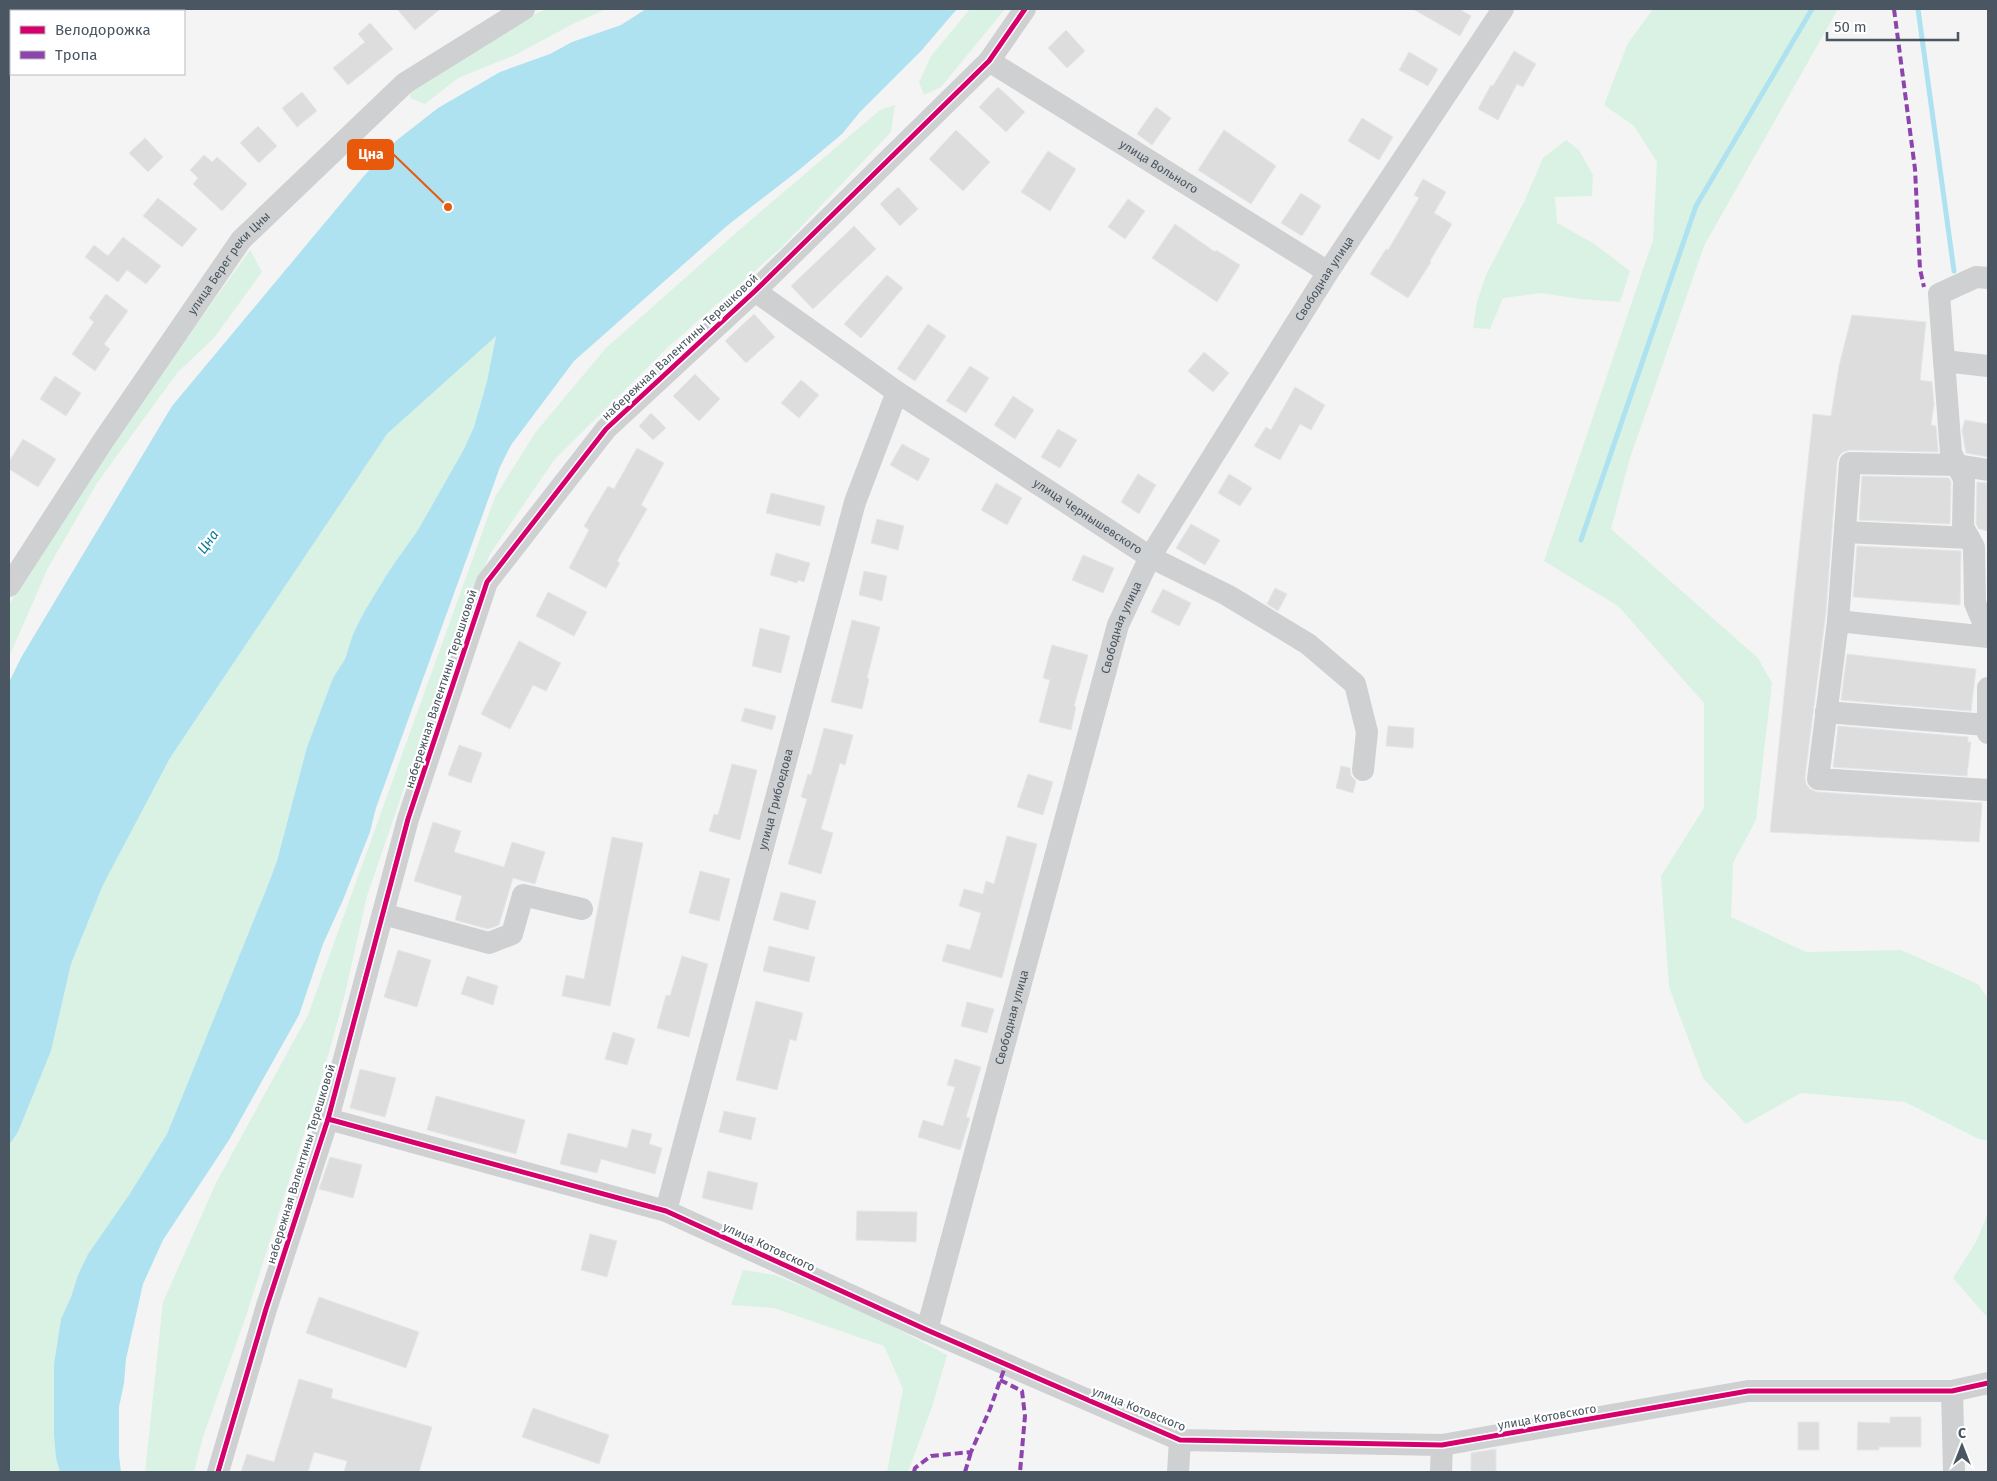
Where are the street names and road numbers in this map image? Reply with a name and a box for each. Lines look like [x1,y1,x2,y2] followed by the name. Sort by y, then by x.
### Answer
[1117,137,1201,196] street label: улица Вольного
[185,209,273,317] street label: улица Берег реки Цны
[1292,234,1357,324] street label: Свободная улица
[599,271,761,423] street label: набережная Валентины Терешковой
[1031,476,1145,557] street label: улица Чернышевского
[1098,579,1145,675] street label: Свободная улица
[402,588,480,790] street label: набережная Валентины Терешковой
[756,747,796,852] street label: улица Грибоедова
[992,968,1031,1066] street label: Свободная улица
[264,1062,338,1266] street label: набережная Валентины Терешковой
[721,1220,817,1274] street label: улица Котовского
[1090,1384,1188,1434] street label: улица Котовского
[1497,1401,1597,1433] street label: улица Котовского

